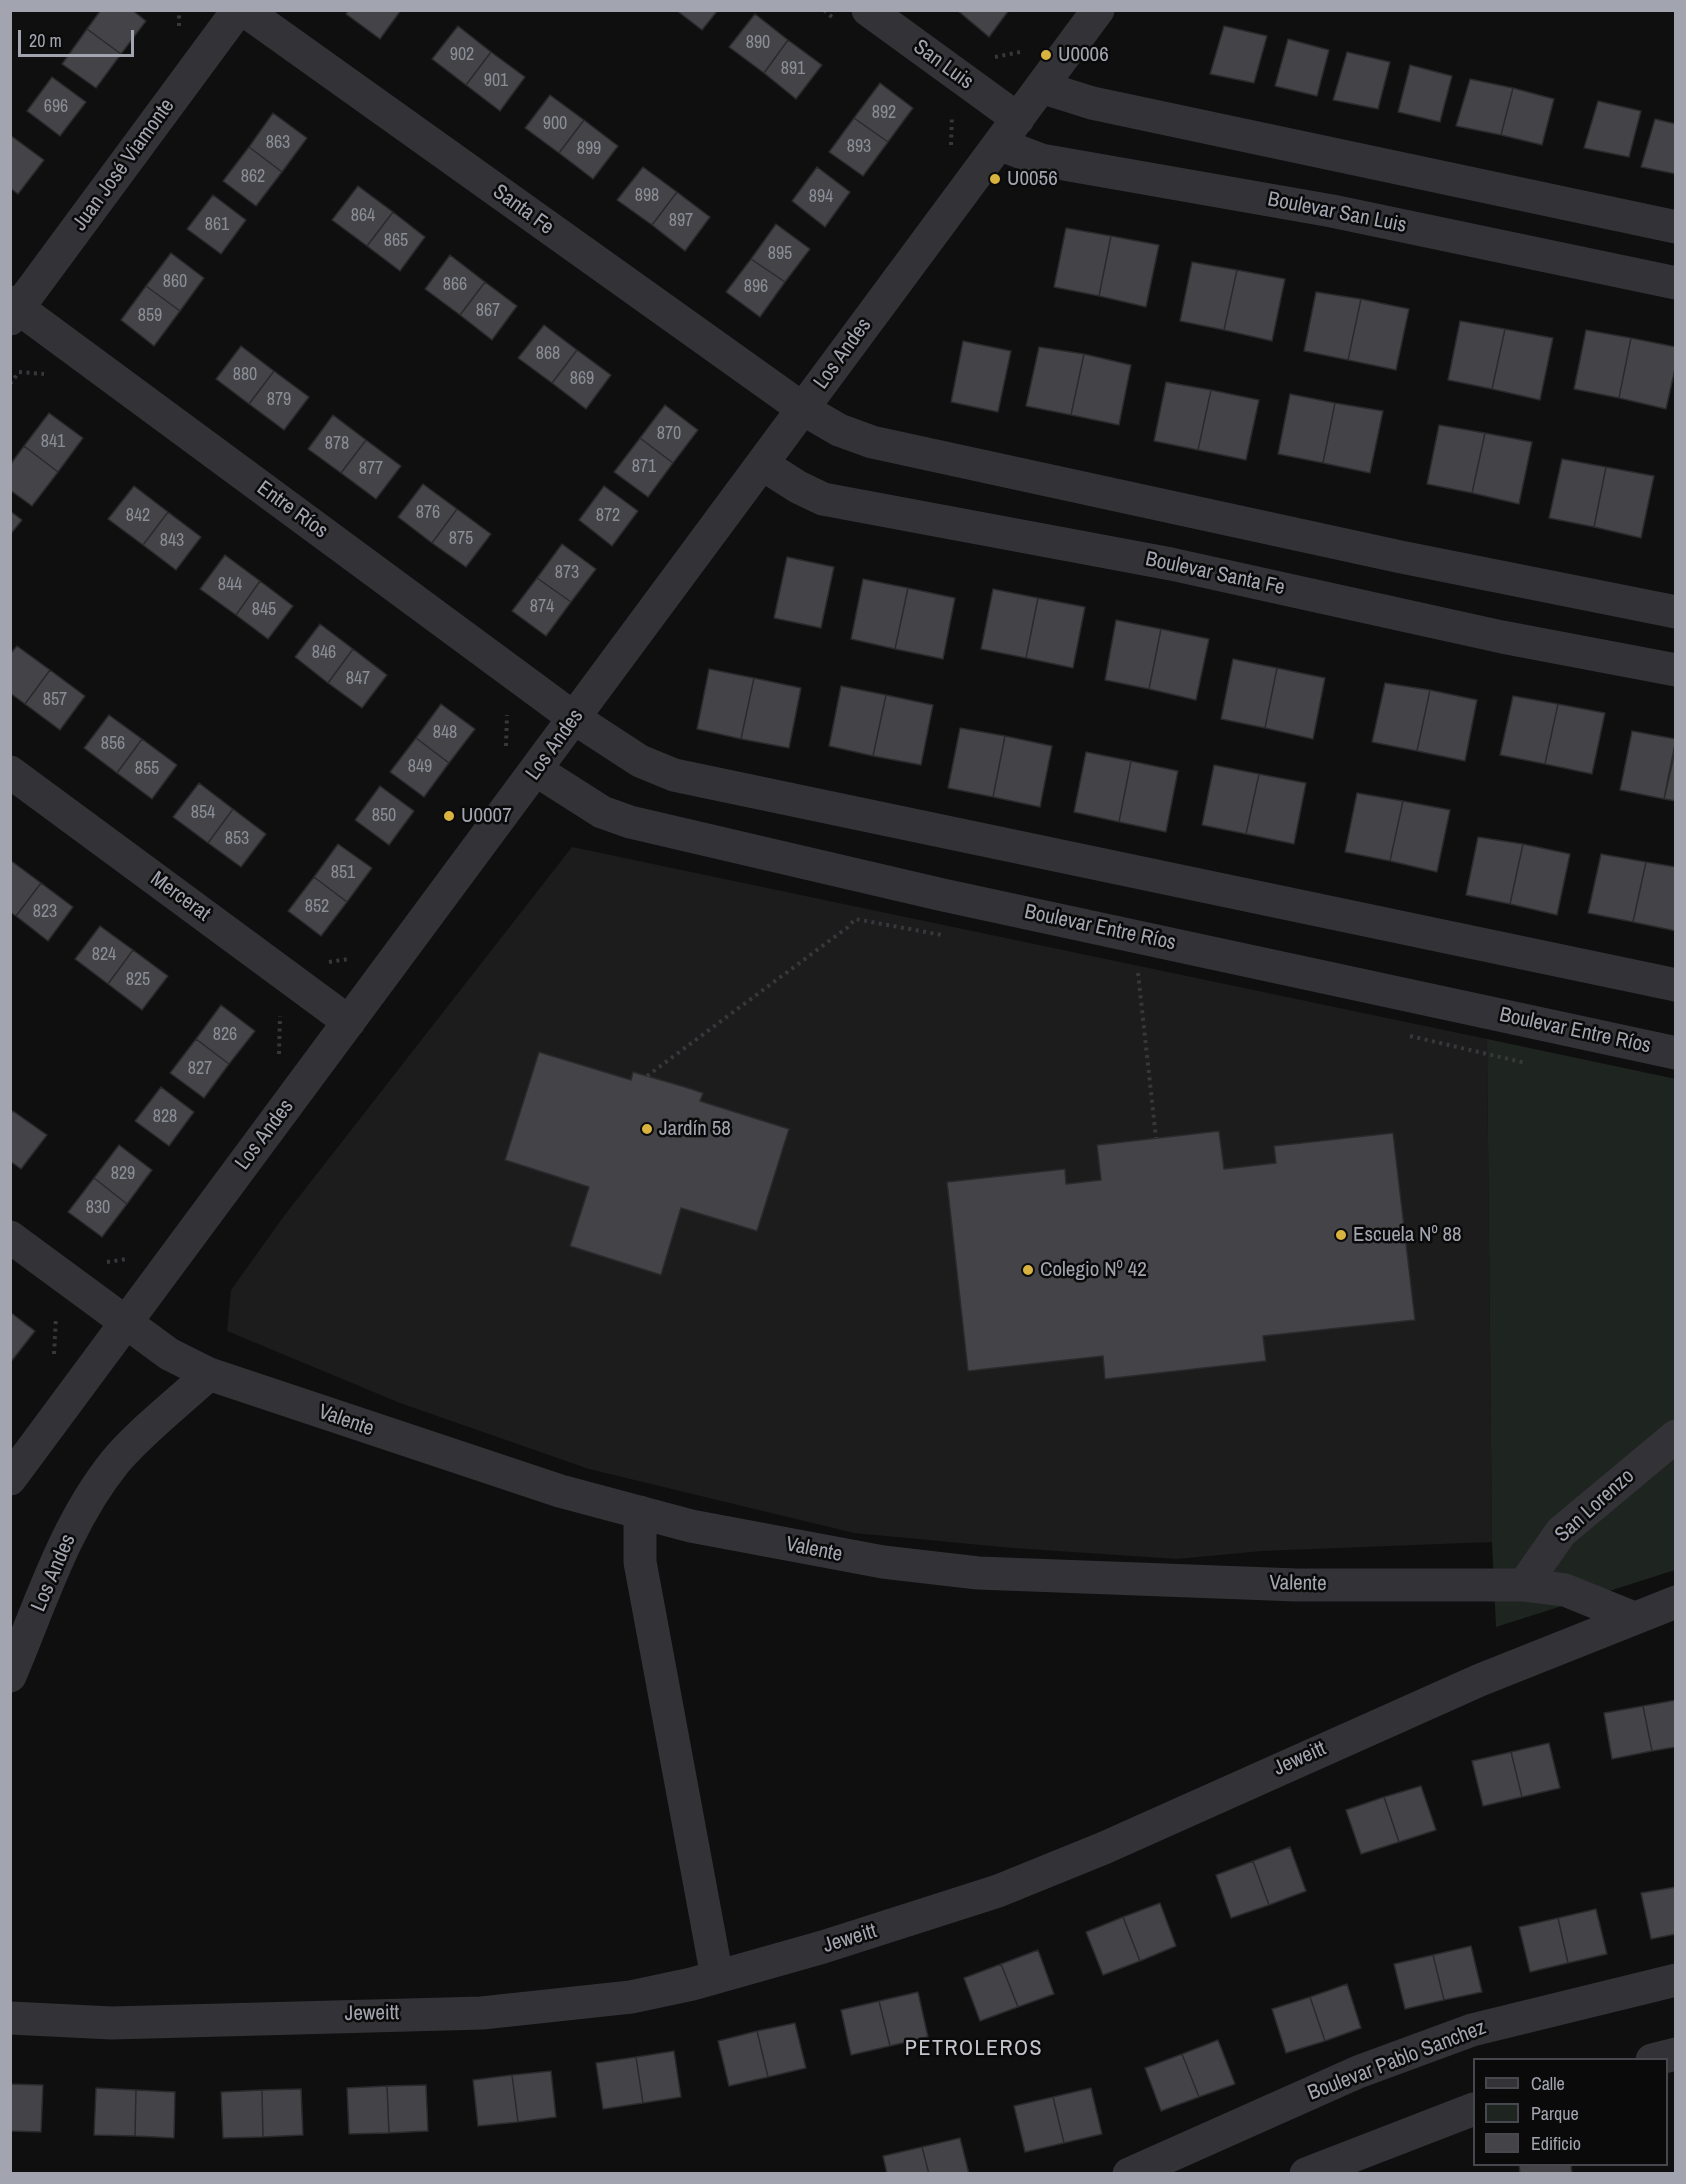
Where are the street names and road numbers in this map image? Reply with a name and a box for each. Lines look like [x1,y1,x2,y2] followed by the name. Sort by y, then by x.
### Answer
[908,35,978,95] street label: San Luis
[68,94,180,236] street label: Juan José Viamonte
[488,180,558,240] street label: Santa Fe
[1266,187,1408,239] street label: Boulevar San Luis
[809,314,877,394] street label: Los Andes
[252,476,332,544] street label: Entre Ríos
[1143,547,1287,601] street label: Boulevar Santa Fe
[521,705,589,785] street label: Los Andes
[145,867,215,927] street label: Mercerat
[1022,900,1178,956] street label: Boulevar Entre Ríos
[1497,1003,1653,1059] street label: Boulevar Entre Ríos
[230,1095,300,1175] street label: Los Andes
[315,1400,377,1442] street label: Valente
[1550,1464,1640,1548] street label: San Lorenzo
[27,1531,81,1615] street label: Los Andes
[784,1532,844,1568] street label: Valente
[1269,1571,1327,1597] street label: Valente
[1270,1736,1330,1782] street label: Jeweitt
[820,1919,880,1959] street label: Jeweitt
[345,2001,399,2027] street label: Jeweitt
[1304,2015,1490,2107] street label: Boulevar Pablo Sanchez

